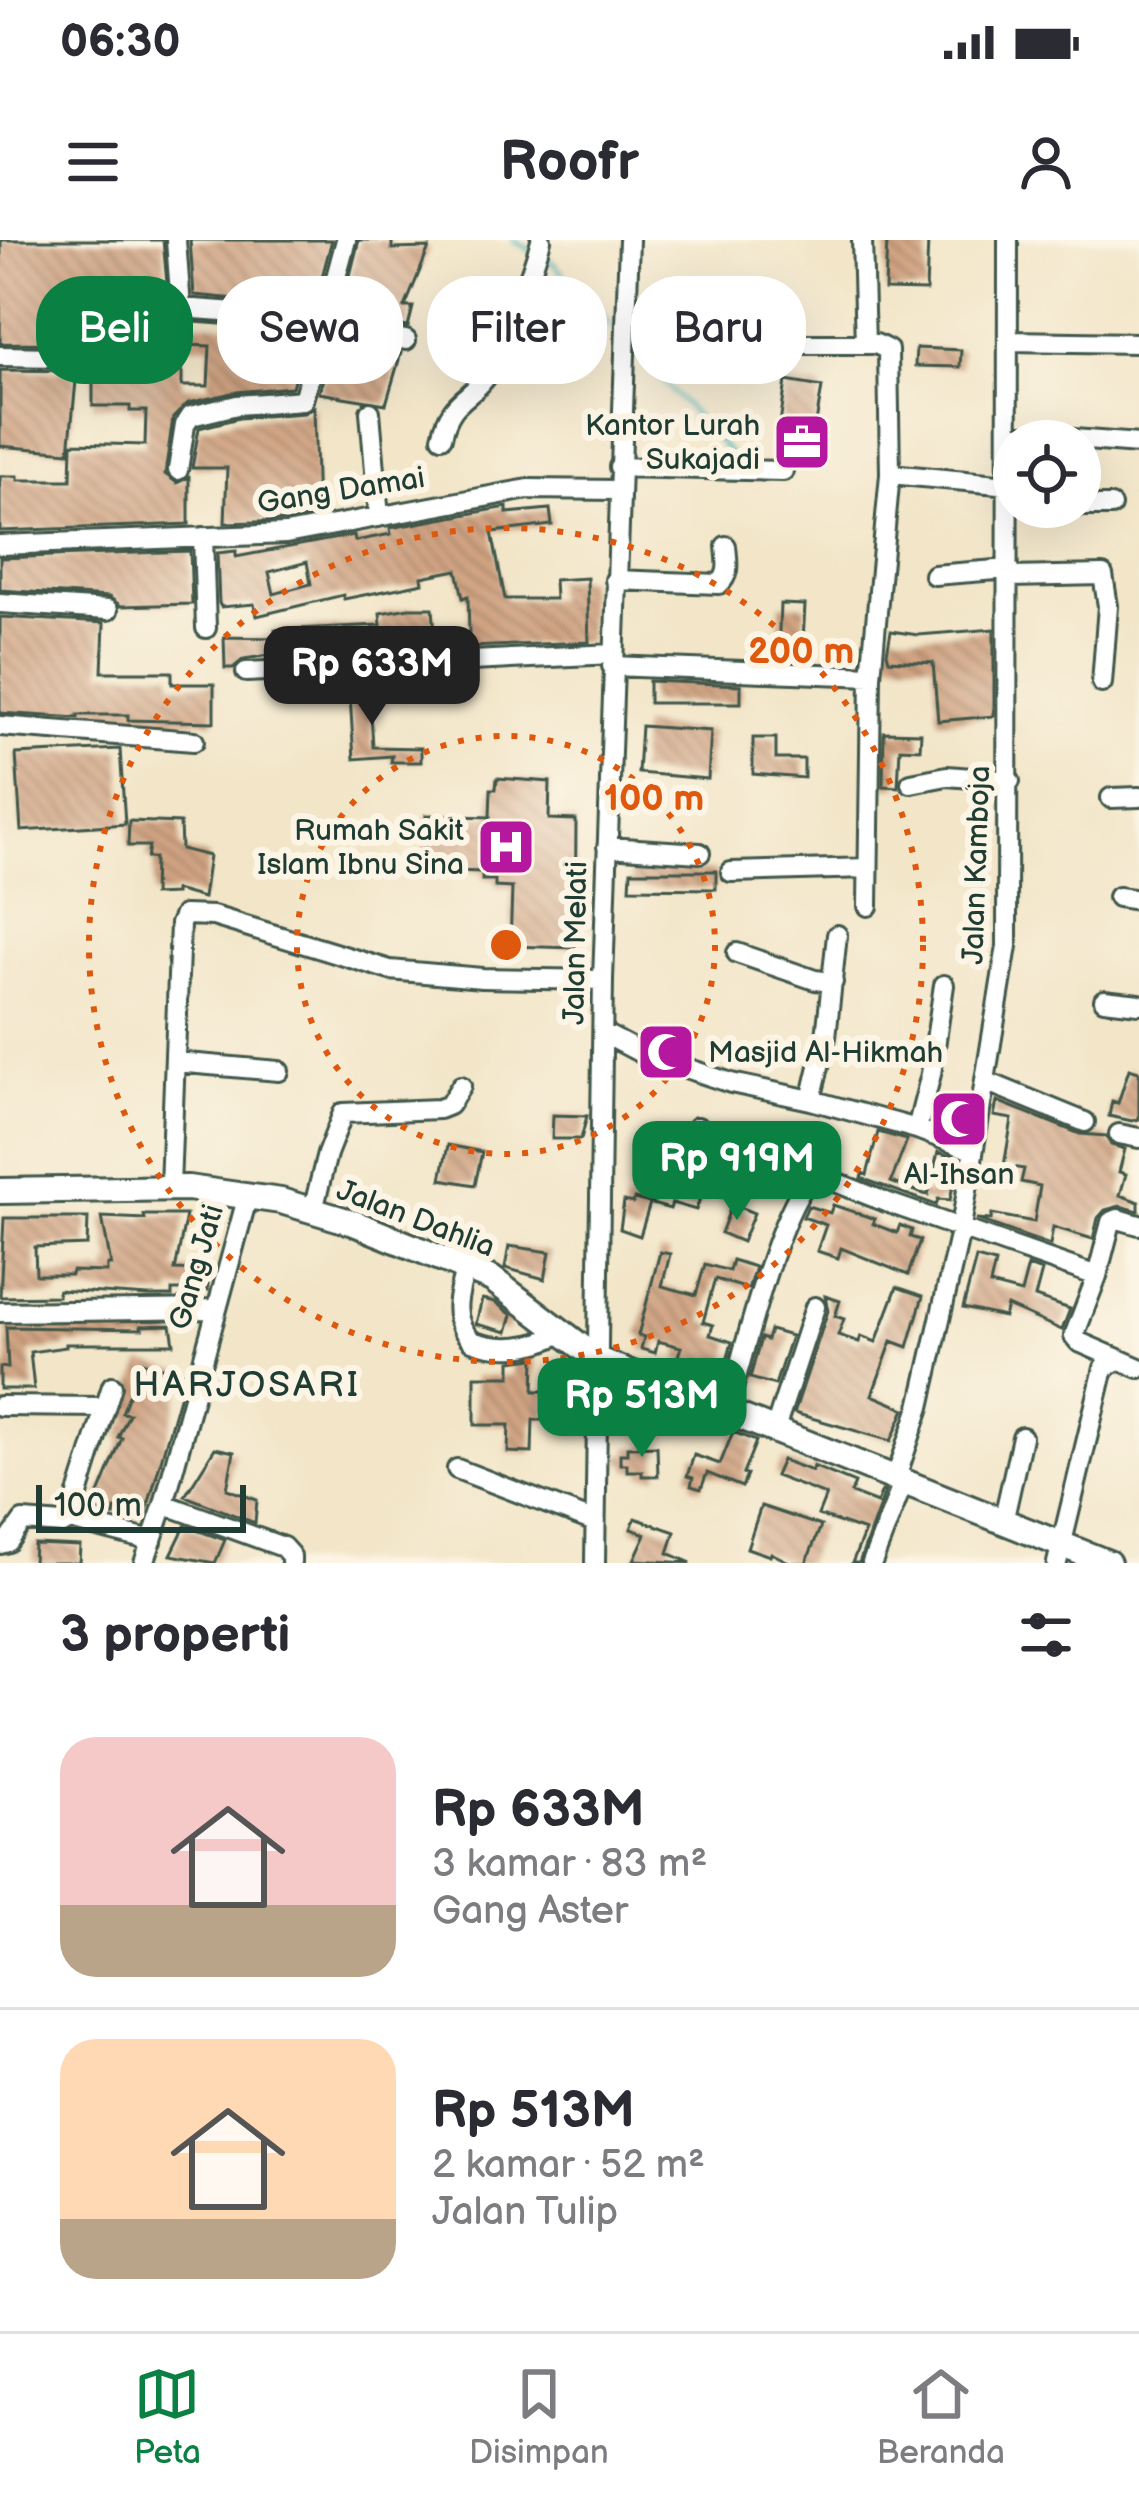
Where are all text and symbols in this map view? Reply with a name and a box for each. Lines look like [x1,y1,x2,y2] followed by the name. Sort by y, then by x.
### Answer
[60,15,180,70] text: 06:30
[60,129,126,195] icon: menu
[1013,129,1079,195] icon: person
[500,130,639,195] text: Roofr
[36,276,193,384] chip: Beli
[217,276,403,384] chip: Sewa
[427,276,607,384] chip: Filter
[631,276,806,384] chip: Baru
[585,408,760,478] place label: Kantor Lurah Sukajadi
[771,411,833,473] office icon: Kantor Lurah Sukajadi
[993,420,1101,528] map controls
[993,420,1101,528] button: locate
[255,460,427,522] street label: Gang Damai
[261,626,483,728] pin: Rp 633M
[748,631,854,674] text: 200 m
[291,641,453,688] text: Rp 633M
[956,765,998,965] street label: Jalan Kamboja
[604,778,704,821] text: 100 m
[257,813,464,883] place label: Rumah Sakit Islam Ibnu Sina
[475,816,537,878] hospital icon: Rumah Sakit Islam Ibnu Sina
[557,861,595,1025] street label: Jalan Melati
[485,924,527,966] centre of rings
[635,1021,697,1083] mosque icon: Masjid Al-Hikmah
[708,1035,943,1071] place label: Masjid Al-Hikmah
[928,1088,990,1150] mosque icon: Al-Ihsan
[626,1121,848,1223] pin: Rp 919M
[659,1136,815,1183] text: Rp 919M
[904,1157,1014,1193] place label: Al-Ihsan
[332,1172,500,1266] street label: Jalan Dahlia
[162,1201,232,1334] street label: Gang Jati
[531,1358,753,1460] pin: Rp 513M
[133,1364,361,1407] district label: HARJOSARI
[565,1373,719,1420] text: Rp 513M
[36,1479,246,1532] scale bar
[54,1486,142,1526] text: 100 m
[1013,1602,1079,1668] icon: filters
[60,1605,290,1666] text: 3 properti
[432,1780,644,1841] text: Rp 633M
[156,1785,300,1929] icon: home
[432,1841,707,1888] text: 3 kamar · 83 m²
[432,1888,628,1935] text: Gang Aster
[432,2081,635,2142] text: Rp 513M
[156,2087,300,2231] icon: home
[432,2142,705,2189] text: 2 kamar · 52 m²
[432,2189,618,2236] text: Jalan Tulip
[134,2361,201,2473] tab: Peta
[469,2361,609,2473] tab: Disimpan
[877,2361,1005,2473] tab: Beranda

